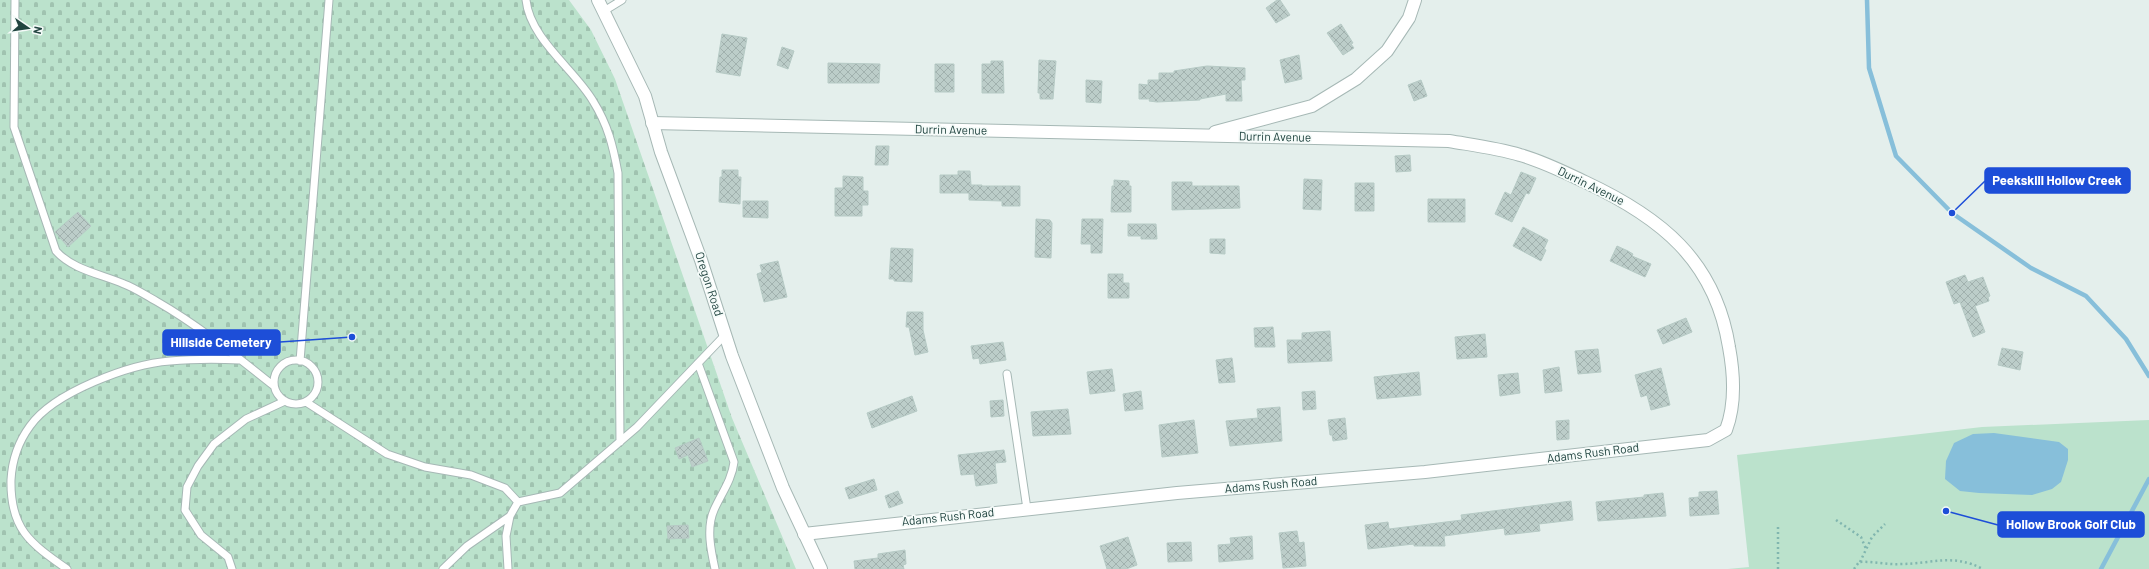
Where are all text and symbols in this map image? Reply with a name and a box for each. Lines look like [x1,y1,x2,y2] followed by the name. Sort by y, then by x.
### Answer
[8,8,48,48] north arrow
[31,25,45,35] text: N
[915,121,987,137] street label: Durrin Avenue
[1239,128,1311,144] street label: Durrin Avenue
[1556,163,1627,207] street label: Durrin Avenue
[1985,168,2130,193] callout: Peekskill Hollow Creek
[1992,172,2122,188] text: Peekskill Hollow Creek
[693,250,727,317] street label: Oregon Road
[163,330,280,355] callout: Hillside Cemetery
[170,334,272,350] text: Hillside Cemetery
[1546,439,1640,465] street label: Adams Rush Road
[1224,473,1318,495] street label: Adams Rush Road
[901,504,995,528] street label: Adams Rush Road
[1998,512,2144,537] callout: Hollow Brook Golf Club
[2006,516,2136,532] text: Hollow Brook Golf Club

